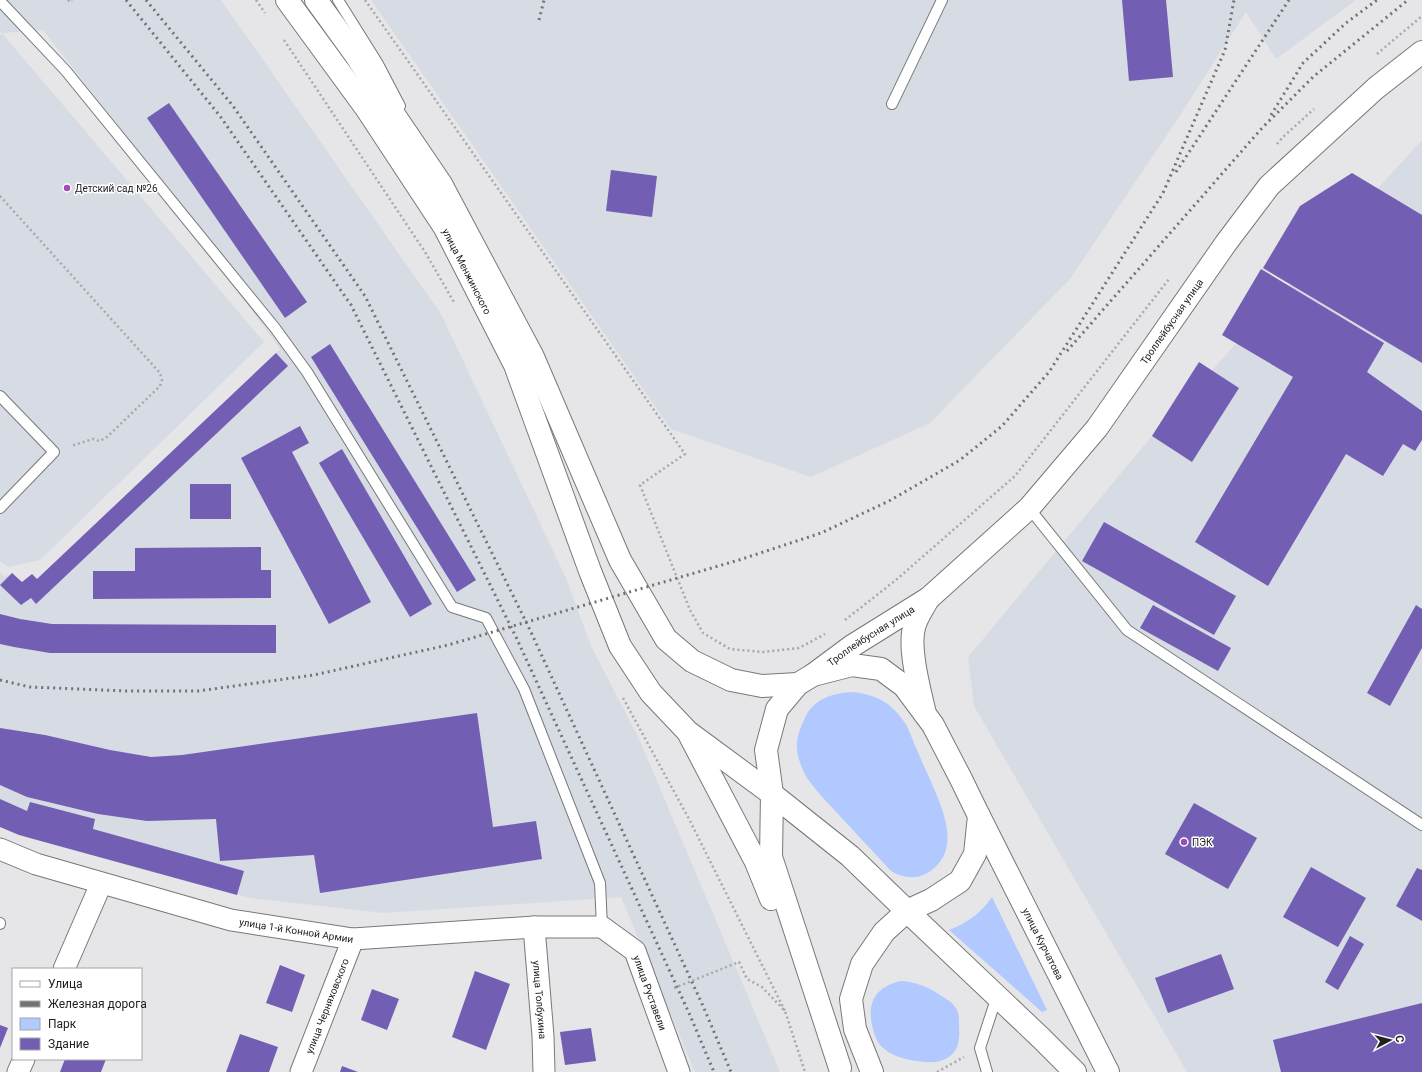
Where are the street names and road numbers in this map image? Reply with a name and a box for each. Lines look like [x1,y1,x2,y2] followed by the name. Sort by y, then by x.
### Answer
[441,226,494,316] street label: улица Менжинского
[1138,276,1205,366] street label: Троллейбусная улица
[825,603,916,668] street label: Троллейбусная улица
[1021,906,1066,981] street label: улица Курчатова
[239,916,354,945] street label: улица 1-й Конной Армии
[632,954,669,1032] street label: улица Руставели
[303,956,351,1055] street label: улица Черняховского
[531,960,549,1039] street label: улица Толбухина

